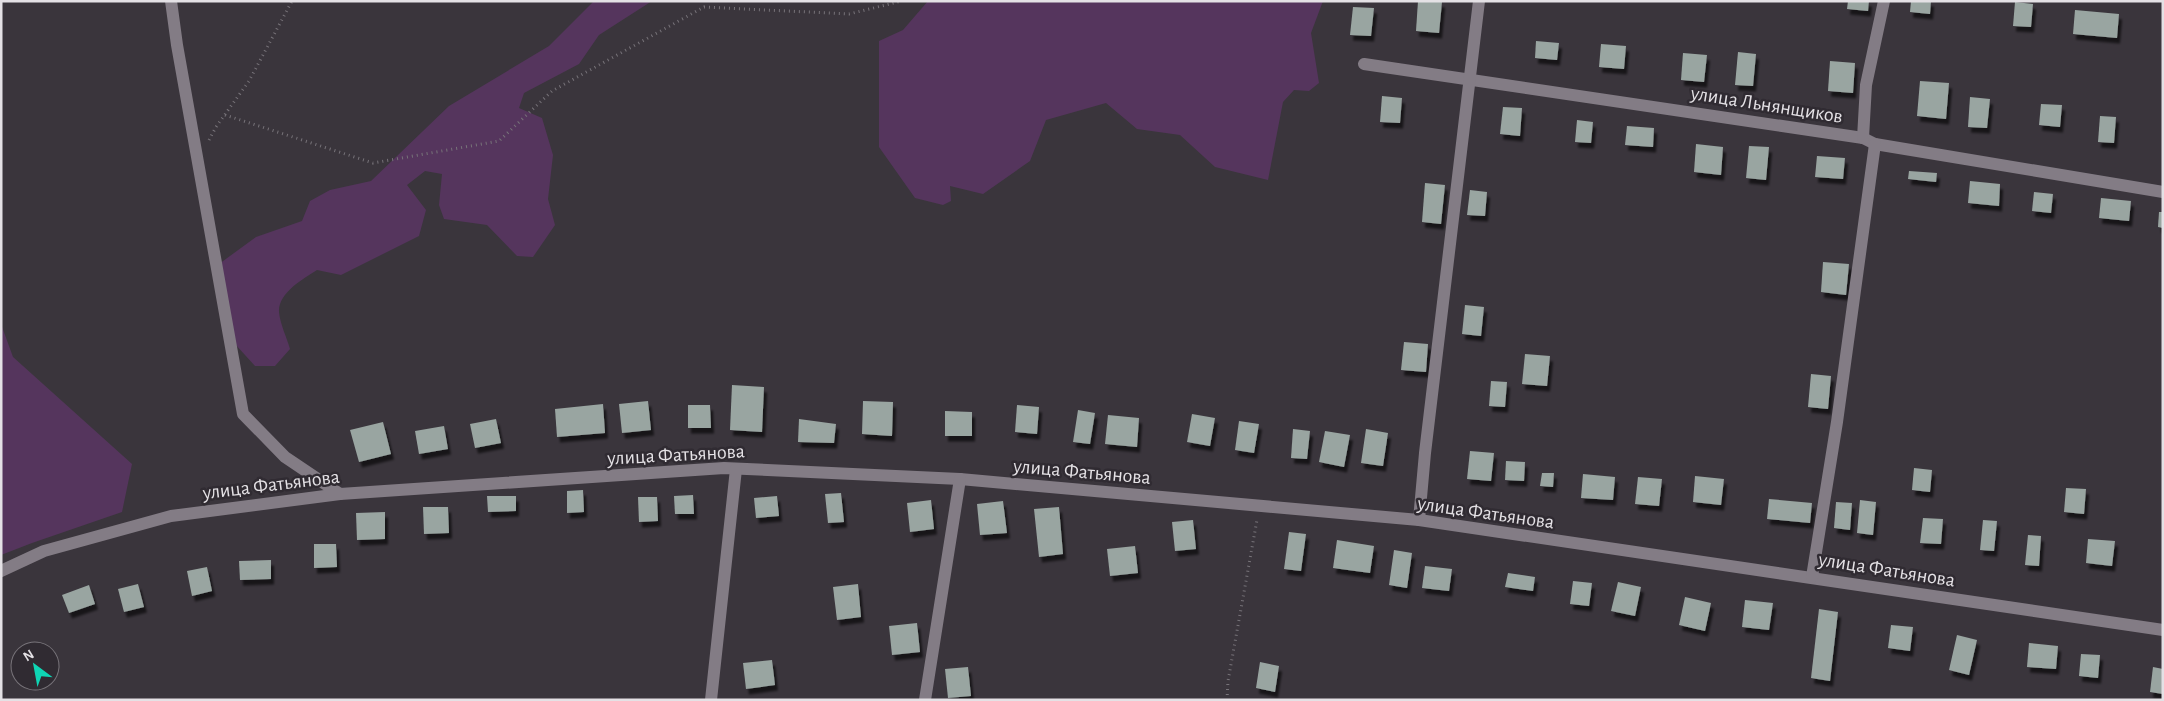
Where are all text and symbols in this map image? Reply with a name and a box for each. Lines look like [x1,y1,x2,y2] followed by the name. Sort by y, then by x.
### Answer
[1688,83,1844,127] street label: улица Льнянщиков
[606,441,745,469] street label: улица Фатьянова
[1011,456,1151,488] street label: улица Фатьянова
[200,467,341,503] street label: улица Фатьянова
[1415,493,1556,532] street label: улица Фатьянова
[1816,549,1957,591] street label: улица Фатьянова
[10,641,60,691] north arrow
[21,647,36,664] text: N

